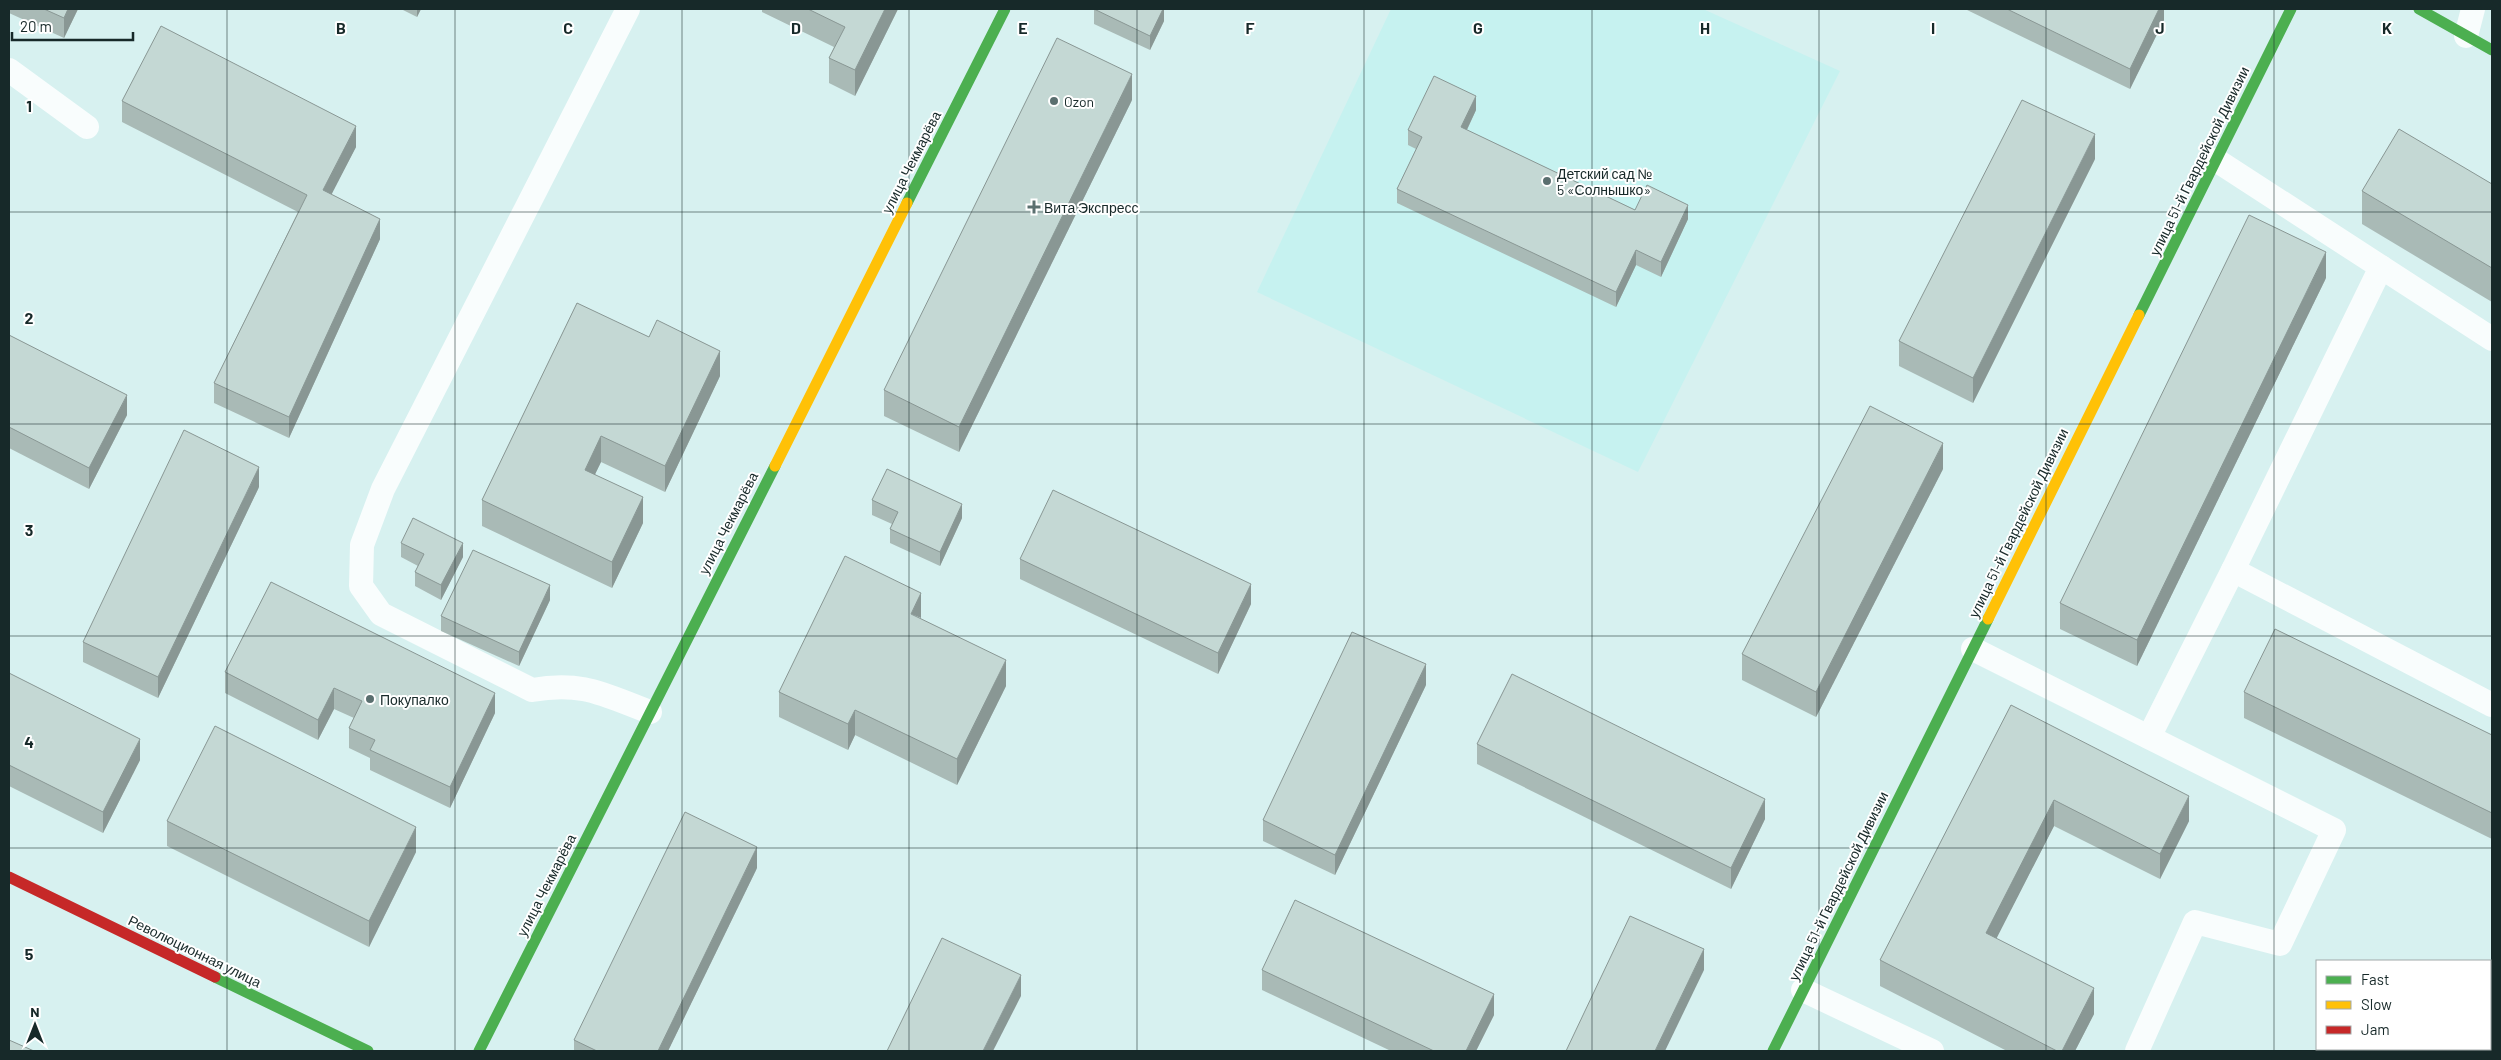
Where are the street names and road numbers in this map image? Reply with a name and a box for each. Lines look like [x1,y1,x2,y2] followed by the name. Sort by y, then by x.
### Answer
[2146,64,2252,258] street label: улица 51-й Гвардейской Дивизии
[878,108,944,216] street label: улица Чекмарёва
[1965,426,2071,620] street label: улица 51-й Гвардейской Дивизии
[695,469,761,577] street label: улица Чекмарёва
[1785,789,1891,983] street label: улица 51-й Гвардейской Дивизии
[513,831,579,939] street label: улица Чекмарёва
[126,911,264,991] street label: Революционная улица

